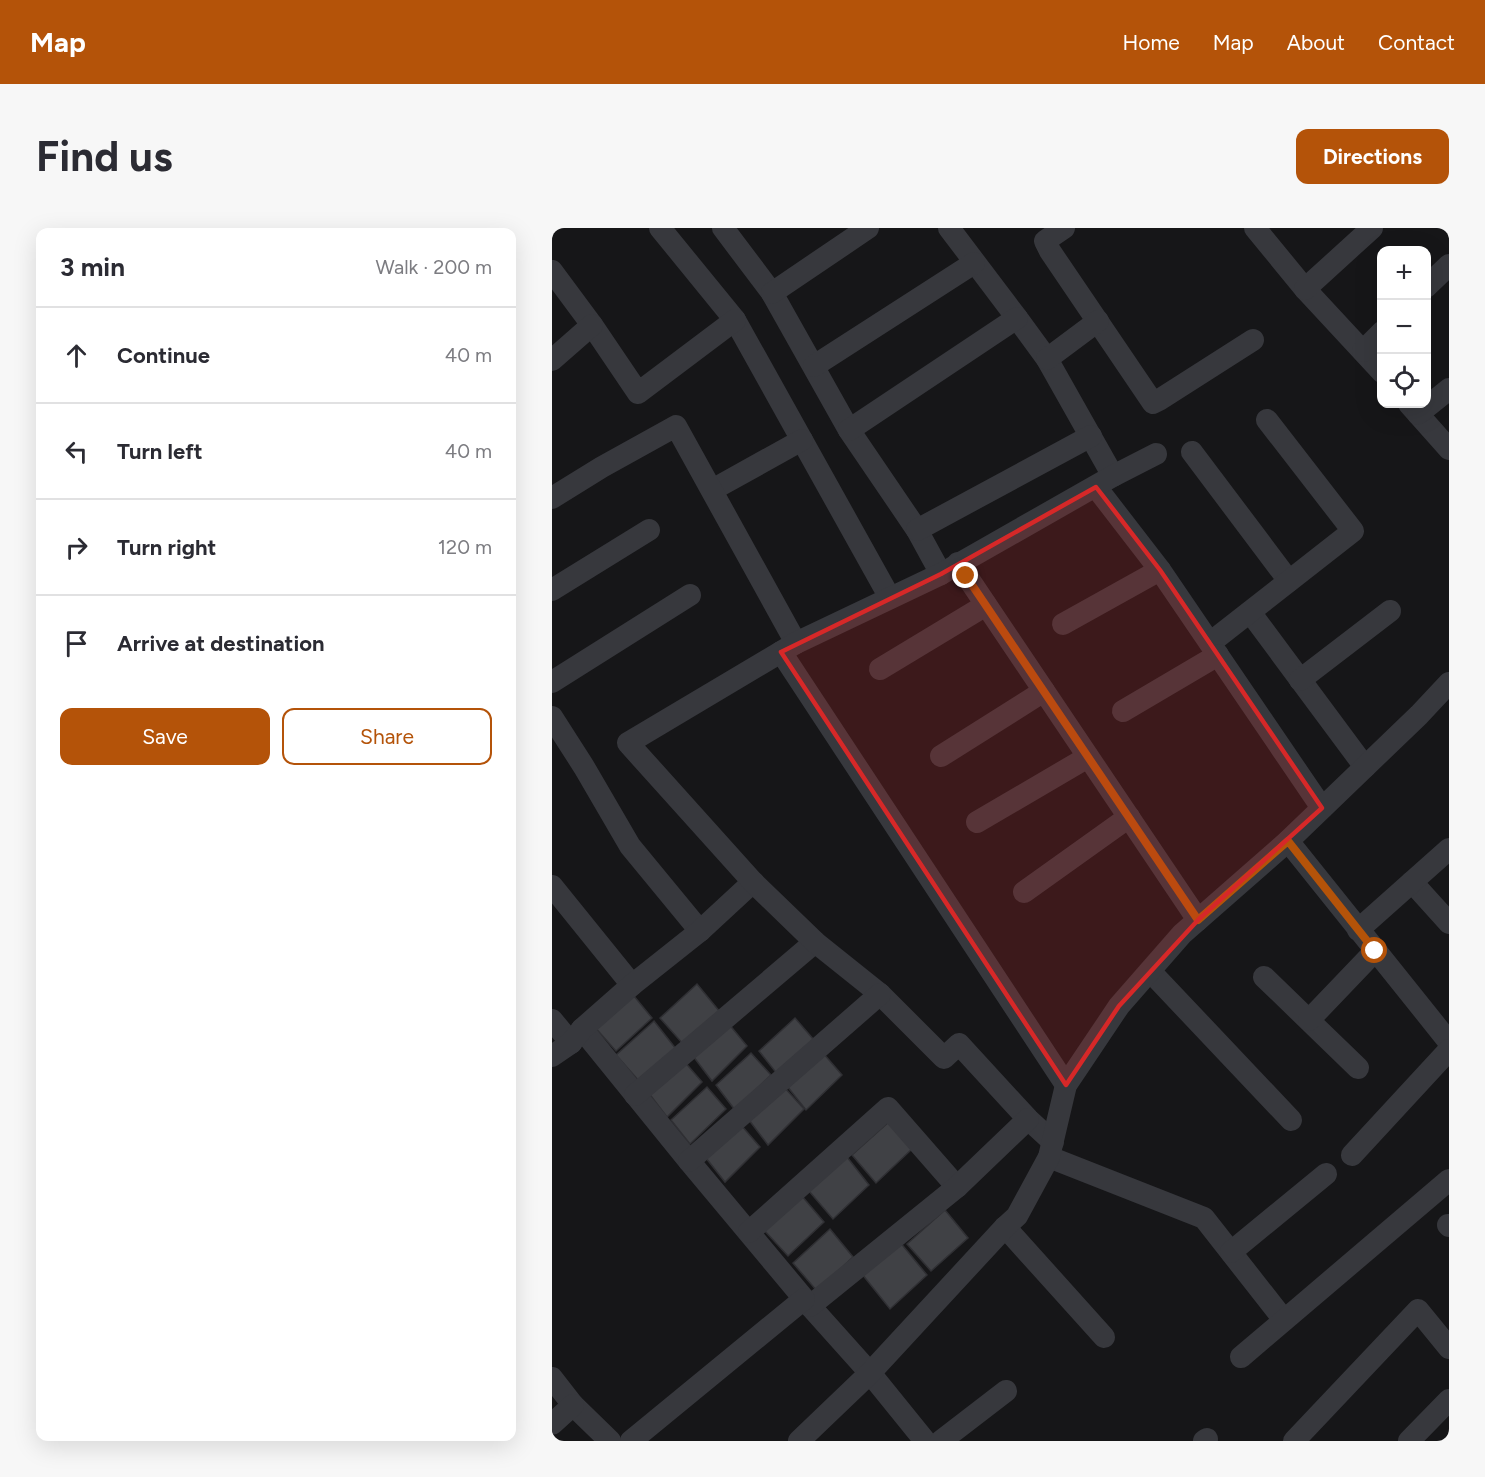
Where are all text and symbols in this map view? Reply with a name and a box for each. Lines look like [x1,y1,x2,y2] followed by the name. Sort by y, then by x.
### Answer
[30,25,86,59] text: Map
[1123,30,1180,55] text: Home
[1213,30,1254,55] text: Map
[1287,30,1345,55] text: About
[1378,30,1455,55] text: Contact
[1296,129,1449,184] button: Directions
[36,131,173,182] text: Find us
[1377,246,1431,408] map controls
[1377,246,1431,300] button: +
[60,251,125,283] text: 3 min
[376,255,492,279] text: Walk · 200 m
[1377,300,1431,354] button: −
[60,339,93,372] icon: ahead
[117,342,210,369] text: Continue
[445,343,492,367] text: 40 m
[1377,354,1431,408] button: locate
[60,435,93,468] icon: left
[117,438,203,465] text: Turn left
[445,439,492,463] text: 40 m
[60,531,93,564] icon: right
[117,534,216,561] text: Turn right
[438,535,492,559] text: 120 m
[952,562,978,588] route end
[60,627,93,660] icon: arrive
[117,630,325,657] text: Arrive at destination
[60,708,270,765] button: Save
[282,708,492,765] button: Share
[1361,937,1387,963] route start

